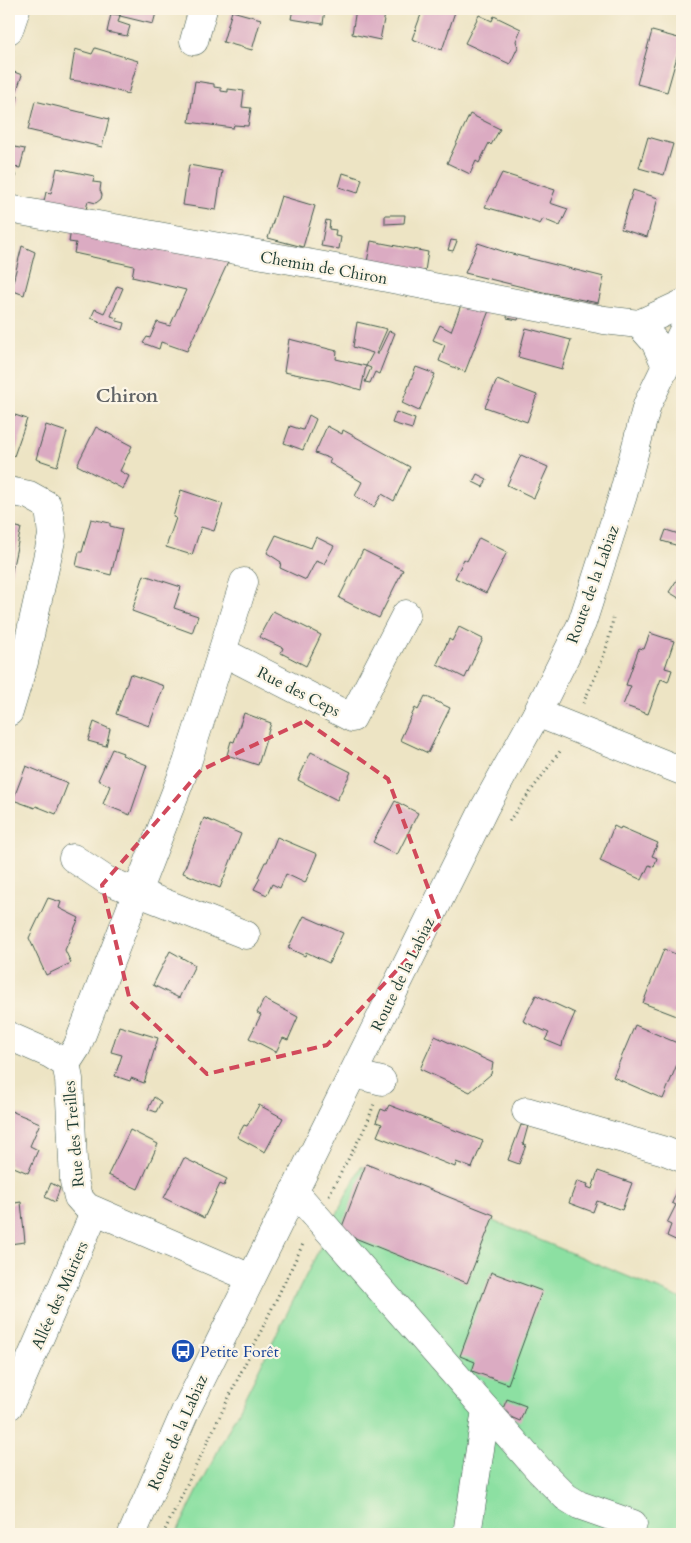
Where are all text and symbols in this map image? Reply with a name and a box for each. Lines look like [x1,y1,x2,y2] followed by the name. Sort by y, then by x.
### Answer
[258,246,389,290] street label: Chemin de Chiron
[96,383,159,409] district label: Chiron
[561,522,625,646] street label: Route de la Labiaz
[253,662,344,722] street label: Rue des Ceps
[366,914,440,1035] street label: Route de la Labiaz
[58,1080,90,1188] street label: Rue des Treilles
[26,1238,94,1353] street label: Allée des Mûriers
[170,1338,196,1364] bus stop icon: Petite Forêt
[200,1341,279,1363] place label: Petite Forêt
[143,1371,213,1494] street label: Route de la Labiaz

